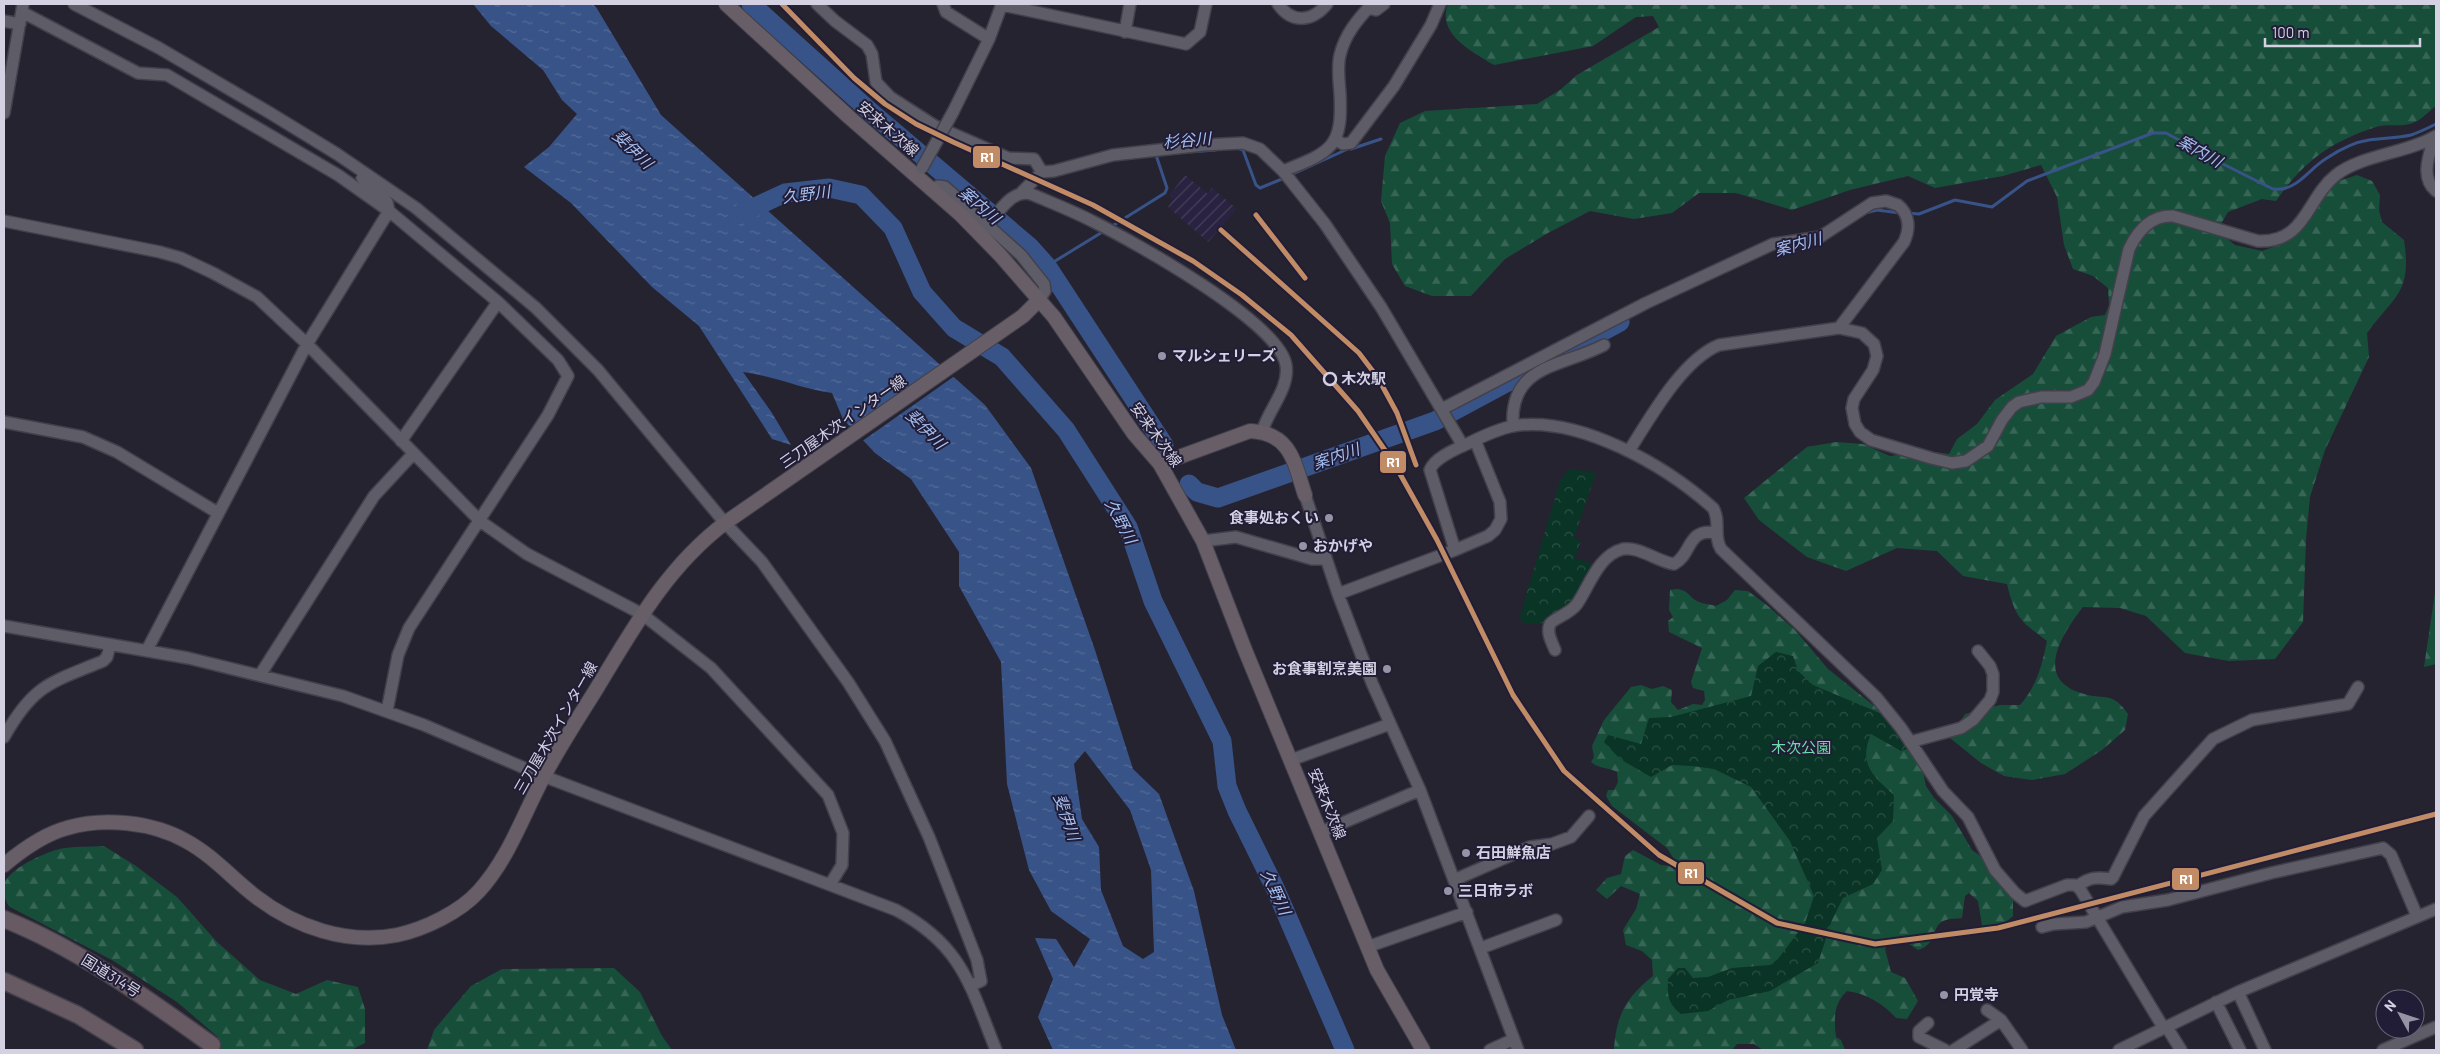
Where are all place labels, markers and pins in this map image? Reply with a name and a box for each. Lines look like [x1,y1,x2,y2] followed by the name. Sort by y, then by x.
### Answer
[1172,346,1276,364] place label: マルシェリーズ
[1156,350,1168,362] marker: マルシェリーズ
[1341,369,1386,387] place label: 木次駅
[1323,372,1337,386] marker: 木次駅
[1229,508,1319,526] place label: 食事処おくい
[1323,512,1335,524] marker: 食事処おくい
[1313,536,1373,554] place label: おかげや
[1297,540,1309,552] marker: おかげや
[1272,659,1377,677] place label: お食事割烹美園
[1381,663,1393,675] marker: お食事割烹美園
[1476,843,1551,861] place label: 石田鮮魚店
[1460,847,1472,859] marker: 石田鮮魚店
[1458,881,1533,899] place label: 三日市ラボ
[1442,885,1454,897] marker: 三日市ラボ
[1954,985,1999,1003] place label: 円覚寺
[1938,989,1950,1001] marker: 円覚寺

